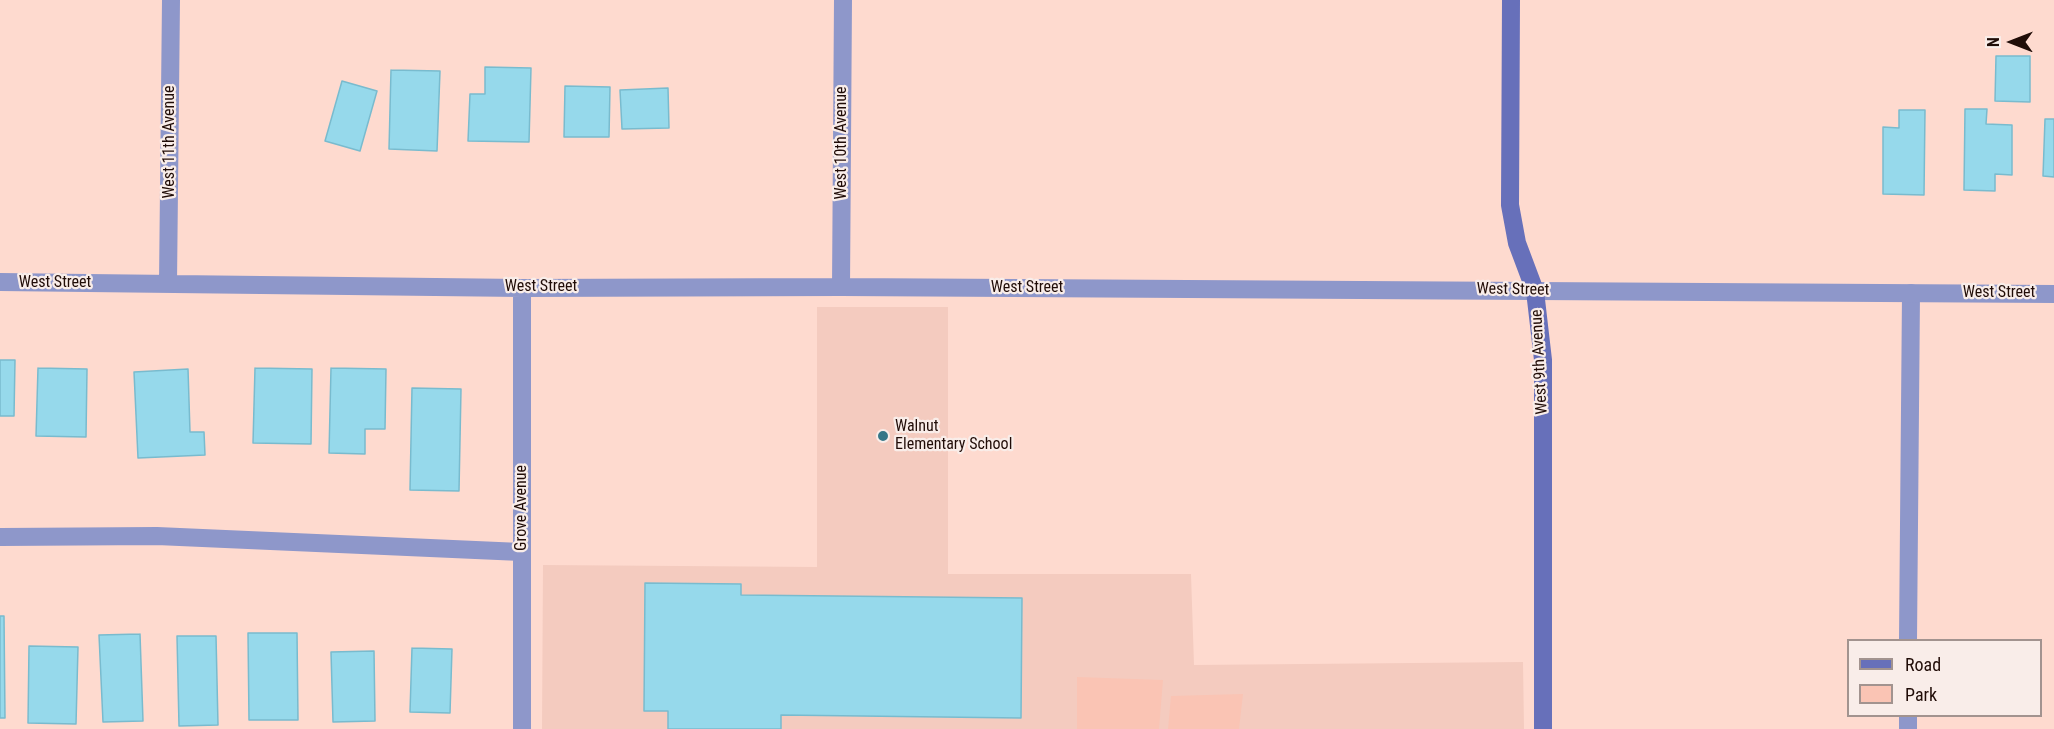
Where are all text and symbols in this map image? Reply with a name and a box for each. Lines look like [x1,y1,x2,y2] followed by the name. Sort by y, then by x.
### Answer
[1982,12,2042,72] north arrow
[1984,37,2003,47] text: N
[160,85,180,199] street label: West 11th Avenue
[832,86,852,200] street label: West 10th Avenue
[19,273,91,293] street label: West Street
[505,277,577,297] street label: West Street
[991,278,1063,298] street label: West Street
[1477,280,1549,300] street label: West Street
[1963,283,2035,303] street label: West Street
[1528,309,1552,415] street label: West 9th Avenue
[895,417,1012,455] place label: Walnut Elementary School
[876,429,890,443] marker: Walnut Elementary School
[512,465,532,551] street label: Grove Avenue
[1847,639,2042,717] legend
[1905,654,1941,675] text: Road
[1905,684,1937,705] text: Park

